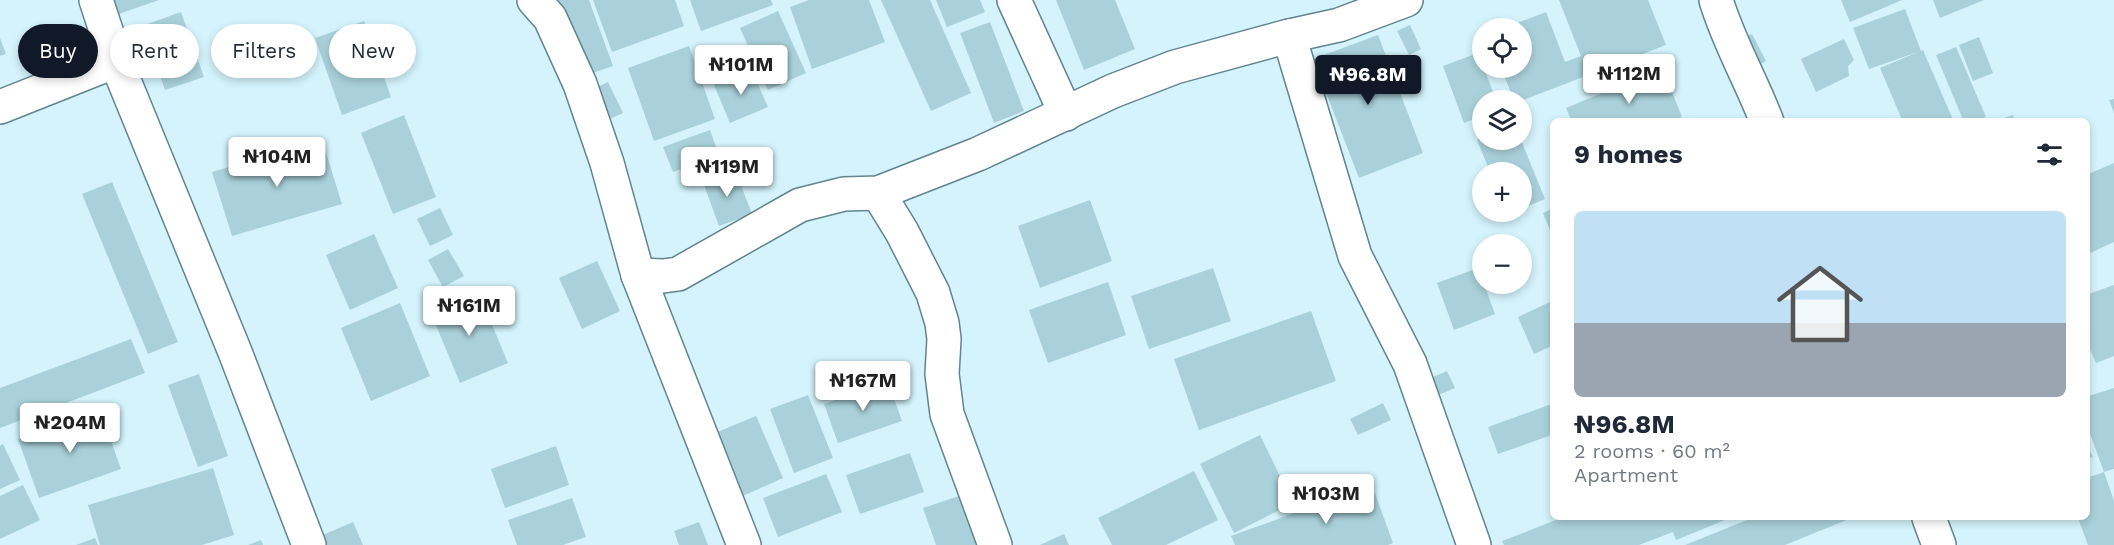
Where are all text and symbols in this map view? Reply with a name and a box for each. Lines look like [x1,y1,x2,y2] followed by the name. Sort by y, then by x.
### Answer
[1472,18,1532,294] map controls
[1472,18,1532,78] button: locate
[18,24,98,78] chip: Buy
[110,24,199,78] chip: Rent
[211,24,317,78] chip: Filters
[329,24,416,78] chip: New
[699,45,783,96] pin: ₦101M
[709,52,773,76] text: ₦101M
[1587,54,1671,105] pin: ₦112M
[1319,55,1417,106] pin: ₦96.8M
[1597,61,1661,85] text: ₦112M
[1329,62,1407,86] text: ₦96.8M
[1472,90,1532,150] button: layers
[235,137,319,188] pin: ₦104M
[2033,138,2066,171] icon: filters
[1574,139,1683,169] text: 9 homes
[242,144,312,168] text: ₦104M
[685,147,769,198] pin: ₦119M
[695,154,759,178] text: ₦119M
[1472,162,1532,222] button: +
[1472,234,1532,294] button: −
[1766,250,1874,358] icon: home
[427,286,511,337] pin: ₦161M
[437,293,501,317] text: ₦161M
[821,361,905,412] pin: ₦167M
[829,368,897,392] text: ₦167M
[28,403,112,454] pin: ₦204M
[1574,409,1675,439] text: ₦96.8M
[34,410,106,434] text: ₦204M
[1574,439,1730,463] text: 2 rooms · 60 m²
[1574,463,1678,487] text: Apartment
[1284,474,1368,525] pin: ₦103M
[1292,481,1360,505] text: ₦103M

